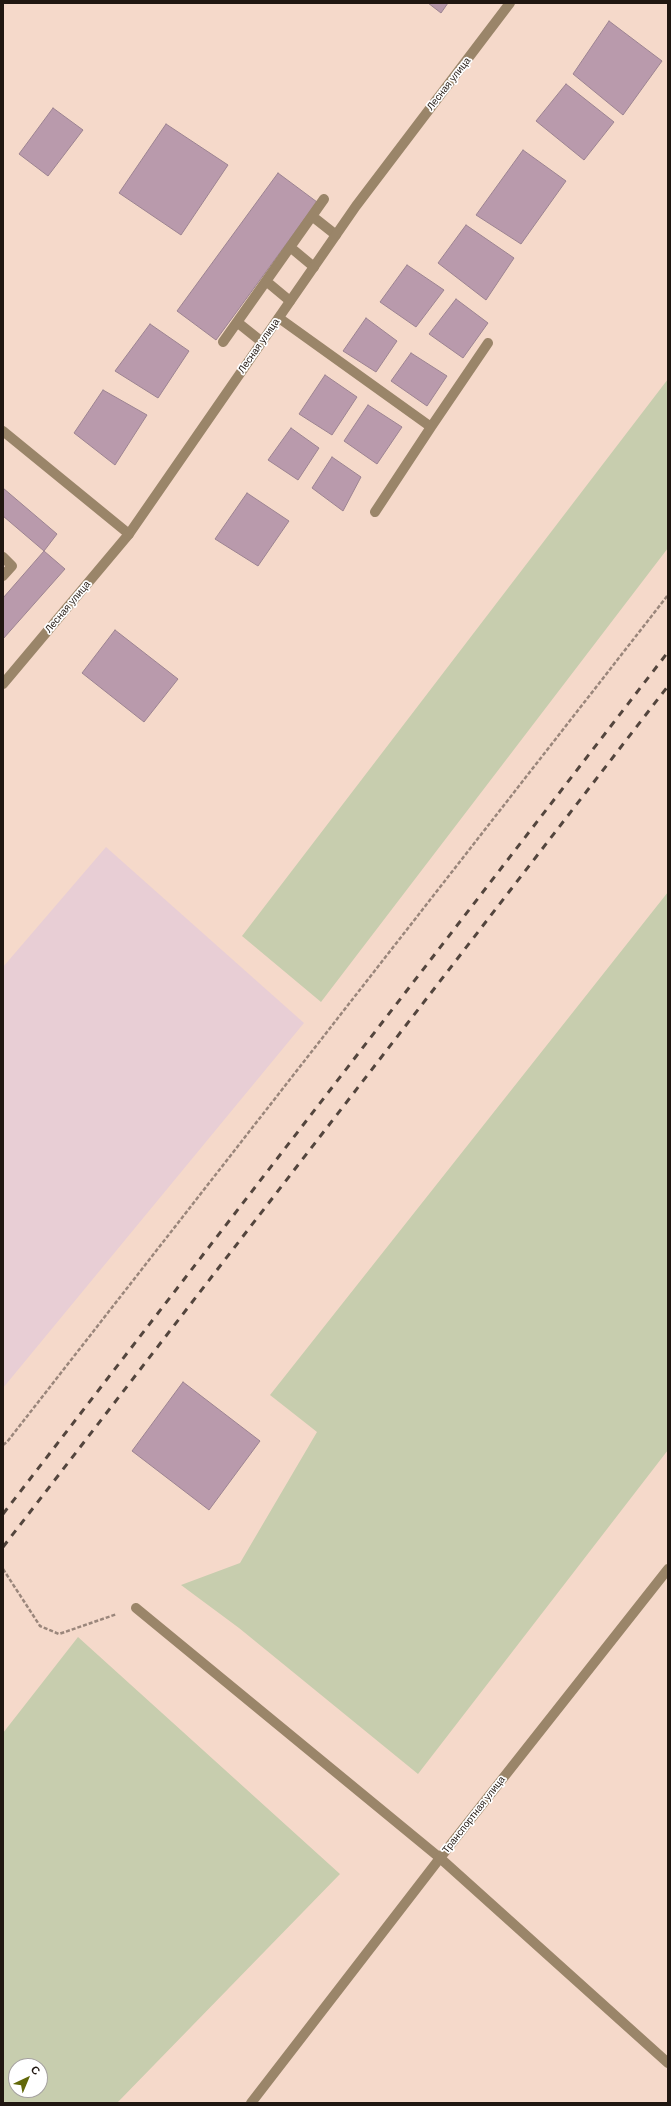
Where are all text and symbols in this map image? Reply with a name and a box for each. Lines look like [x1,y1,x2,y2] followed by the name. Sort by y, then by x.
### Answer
[425,55,473,113] street label: Лесная улица
[236,316,282,376] street label: Лесная улица
[43,579,93,635] street label: Лесная улица
[440,1774,508,1856] street label: Транспортная улица
[8,2058,48,2098] north arrow
[29,2063,43,2077] text: С

